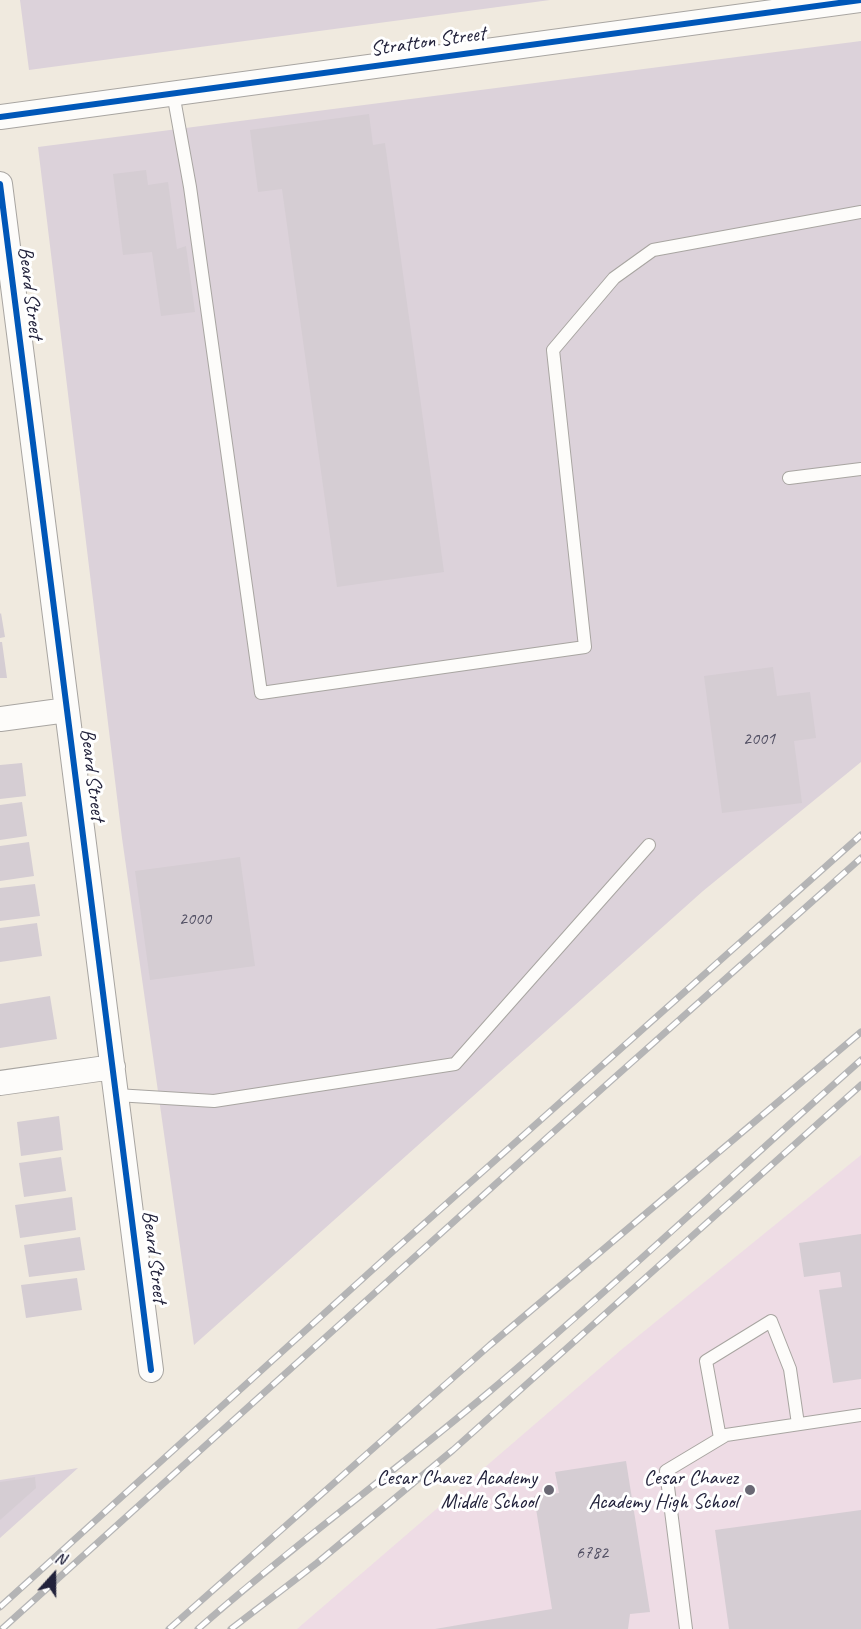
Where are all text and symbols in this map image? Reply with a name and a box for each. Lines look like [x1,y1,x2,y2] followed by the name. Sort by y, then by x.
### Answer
[369,21,487,63] street label: Stratton Street
[12,245,48,341] street label: Beard Street
[74,727,110,823] street label: Beard Street
[743,728,775,750] house number: 2001
[179,908,211,930] house number: 2000
[136,1209,172,1305] street label: Beard Street
[377,1465,537,1515] place label: Cesar Chavez Academy Middle School
[589,1465,738,1515] place label: Cesar Chavez Academy High School
[542,1483,556,1497] marker: Cesar Chavez Academy Middle School
[743,1483,757,1497] marker: Cesar Chavez Academy High School
[576,1542,608,1564] house number: 6782
[24,1545,84,1605] north arrow
[52,1547,69,1569] text: N

